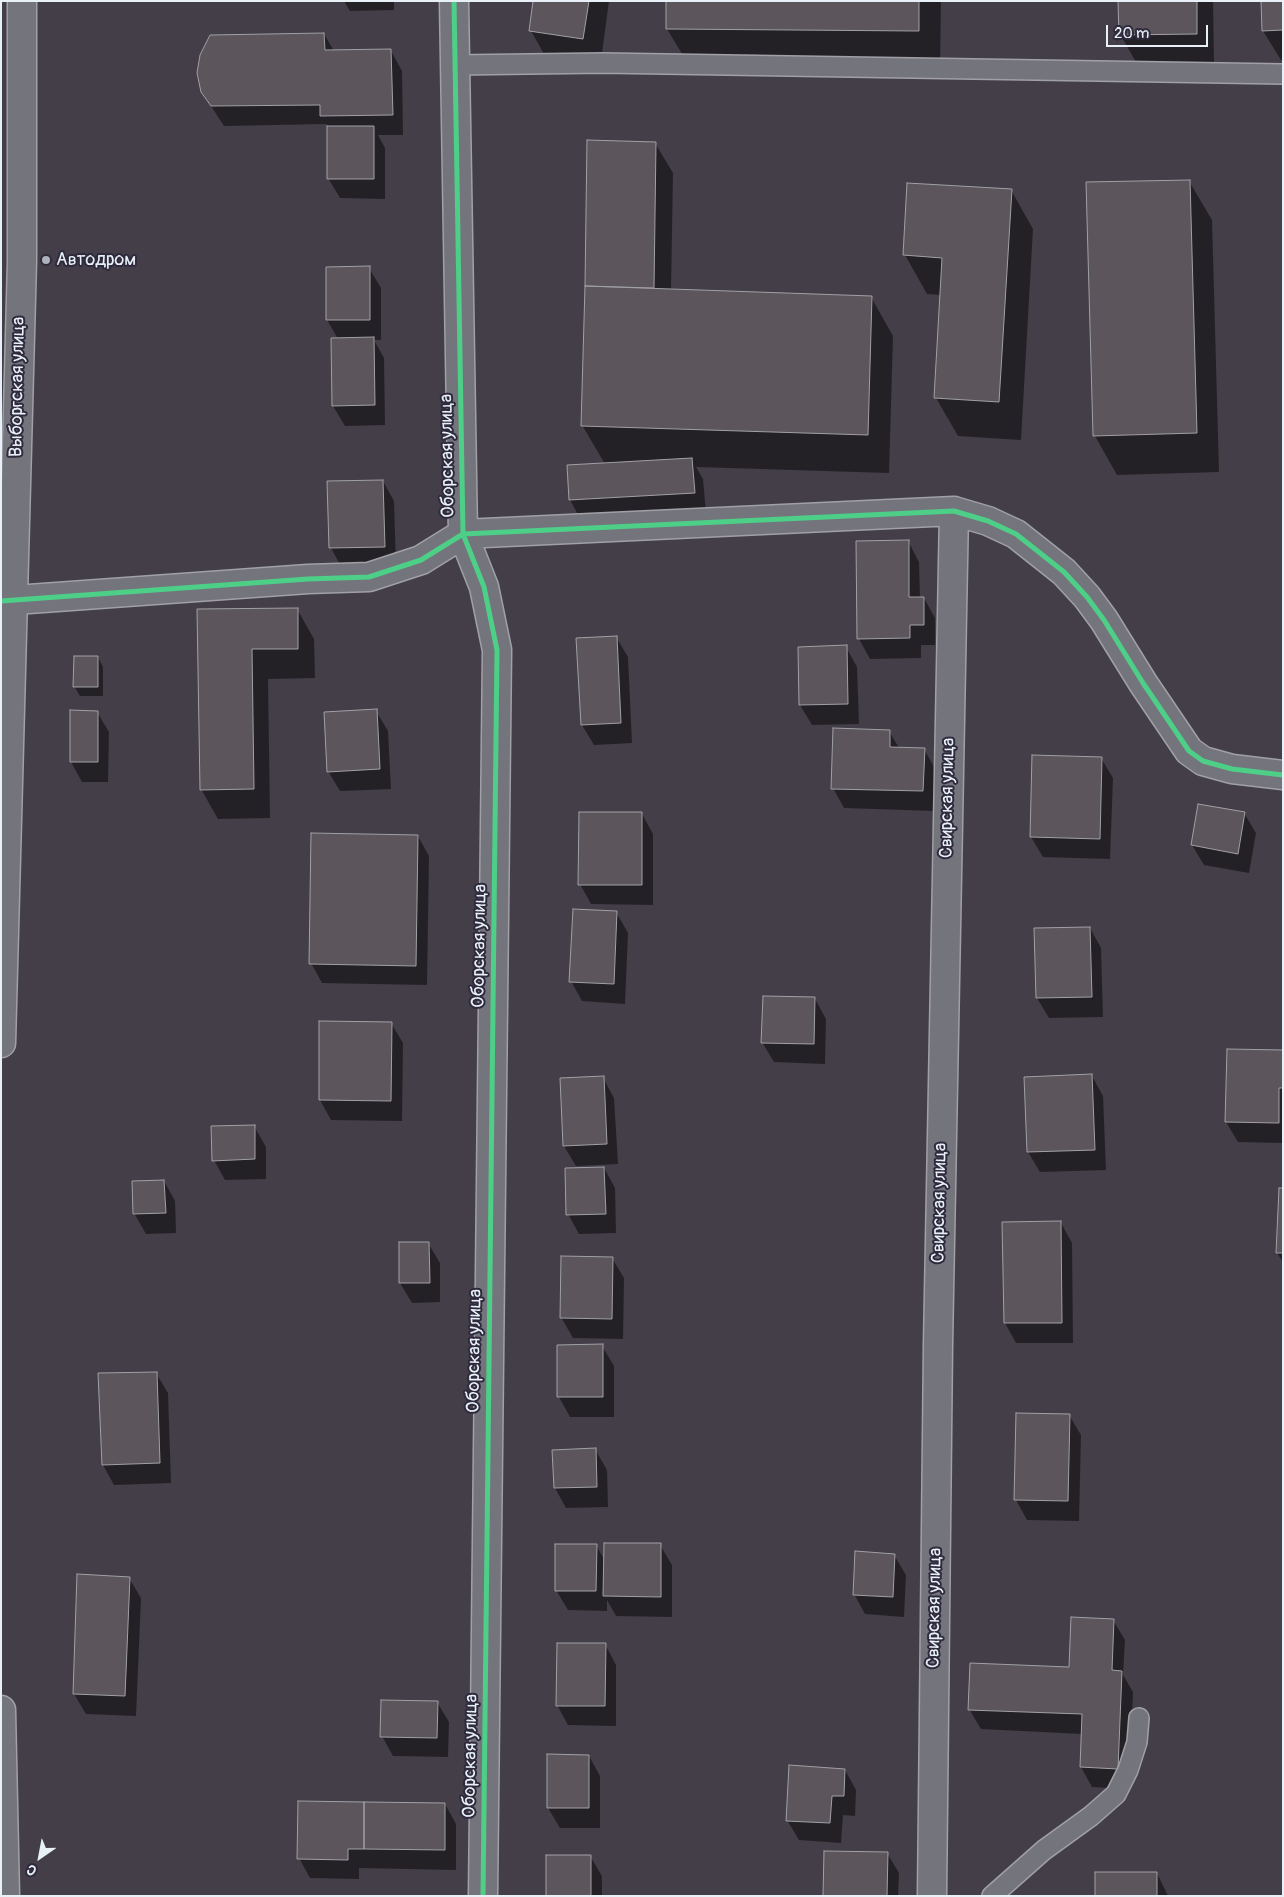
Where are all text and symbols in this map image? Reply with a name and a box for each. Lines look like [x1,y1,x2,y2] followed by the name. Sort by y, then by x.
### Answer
[1109,15,1212,47] scale bar
[1114,24,1149,43] text: 20 m
[56,249,136,271] place label: Автодром
[40,254,52,266] marker: Автодром
[6,317,30,457] street label: Выборгская улица
[436,394,460,518] street label: Оборская улица
[936,738,960,858] street label: Свирская улица
[468,884,492,1008] street label: Оборская улица
[928,1143,952,1263] street label: Свирская улица
[463,1289,487,1413] street label: Оборская улица
[923,1548,947,1668] street label: Свирская улица
[459,1694,483,1818] street label: Оборская улица
[15,1832,65,1882] north arrow
[23,1861,40,1879] text: С

